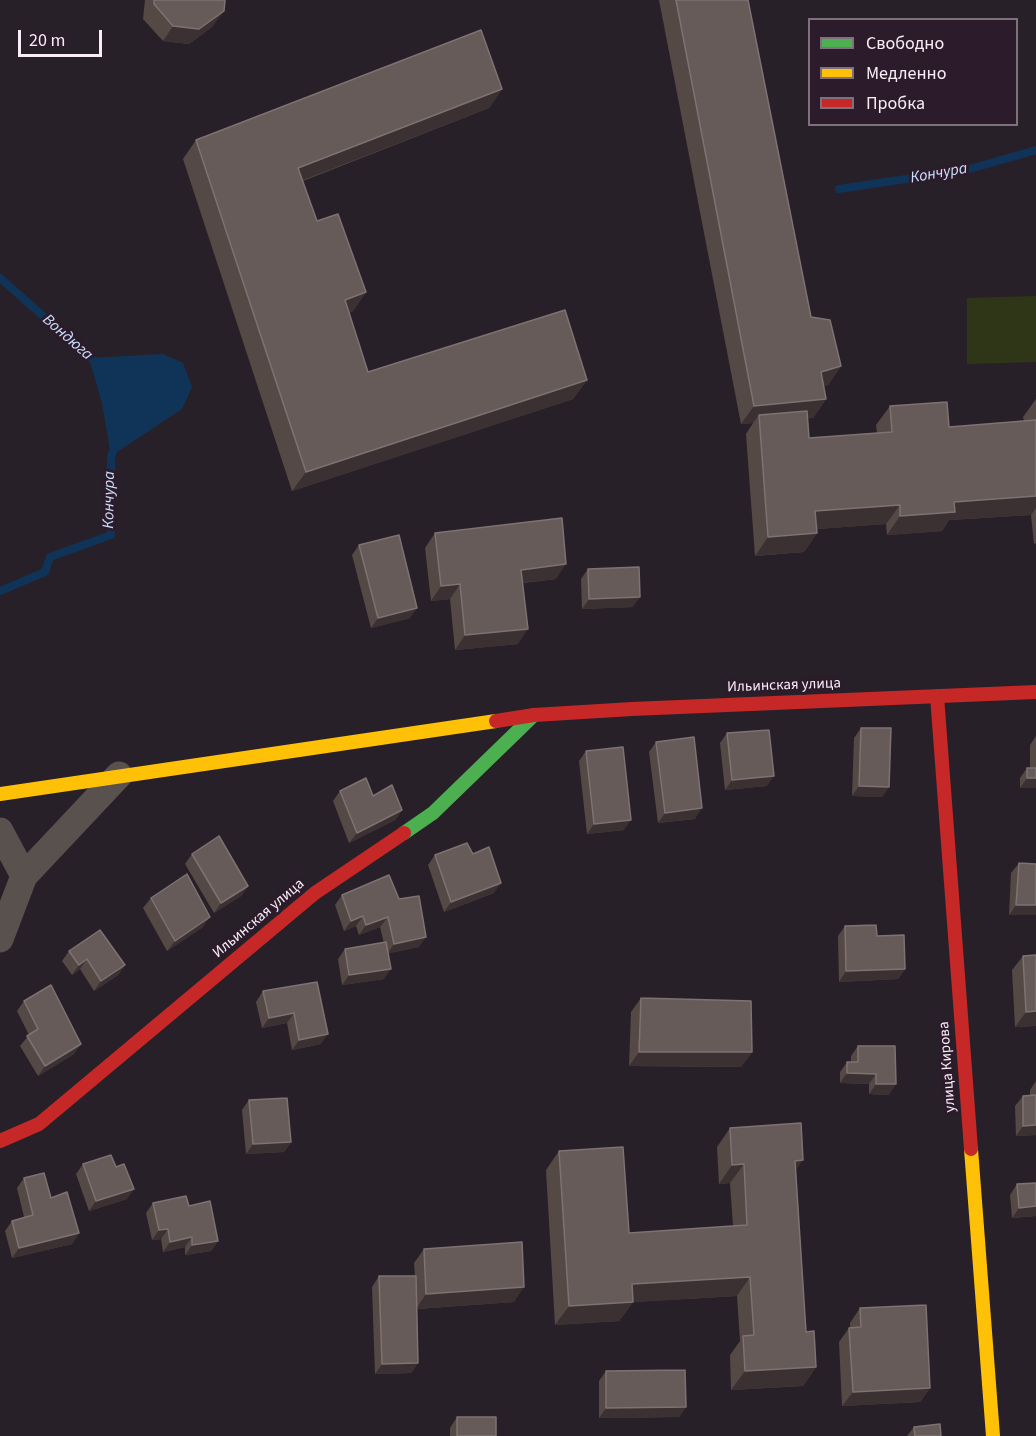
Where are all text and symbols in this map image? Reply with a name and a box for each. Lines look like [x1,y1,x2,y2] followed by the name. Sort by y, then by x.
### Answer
[21,18,105,56] scale bar
[808,18,1018,126] legend
[29,28,65,53] text: 20 m
[866,31,944,56] text: Свободно
[866,61,946,86] text: Медленно
[866,91,925,116] text: Пробка
[909,160,969,188] water label: Кончура
[38,311,96,365] water label: Вондюга
[100,471,120,529] water label: Кончура
[727,675,841,697] street label: Ильинская улица
[210,876,308,962] street label: Ильинская улица
[936,1021,960,1113] street label: улица Кирова

